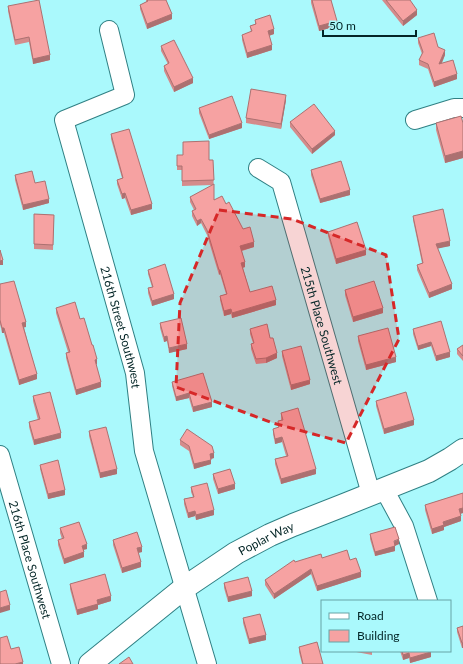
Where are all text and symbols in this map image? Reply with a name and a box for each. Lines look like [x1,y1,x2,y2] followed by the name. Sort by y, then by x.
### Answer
[323,12,416,38] scale bar
[329,18,356,33] text: 50 m
[98,264,144,390] street label: 216th Street Southwest
[298,264,347,387] street label: 215th Place Southwest
[6,499,55,621] street label: 216th Place Southwest
[236,518,297,558] street label: Poplar Way
[321,600,451,652] legend
[357,608,384,623] text: Road
[357,628,400,643] text: Building

